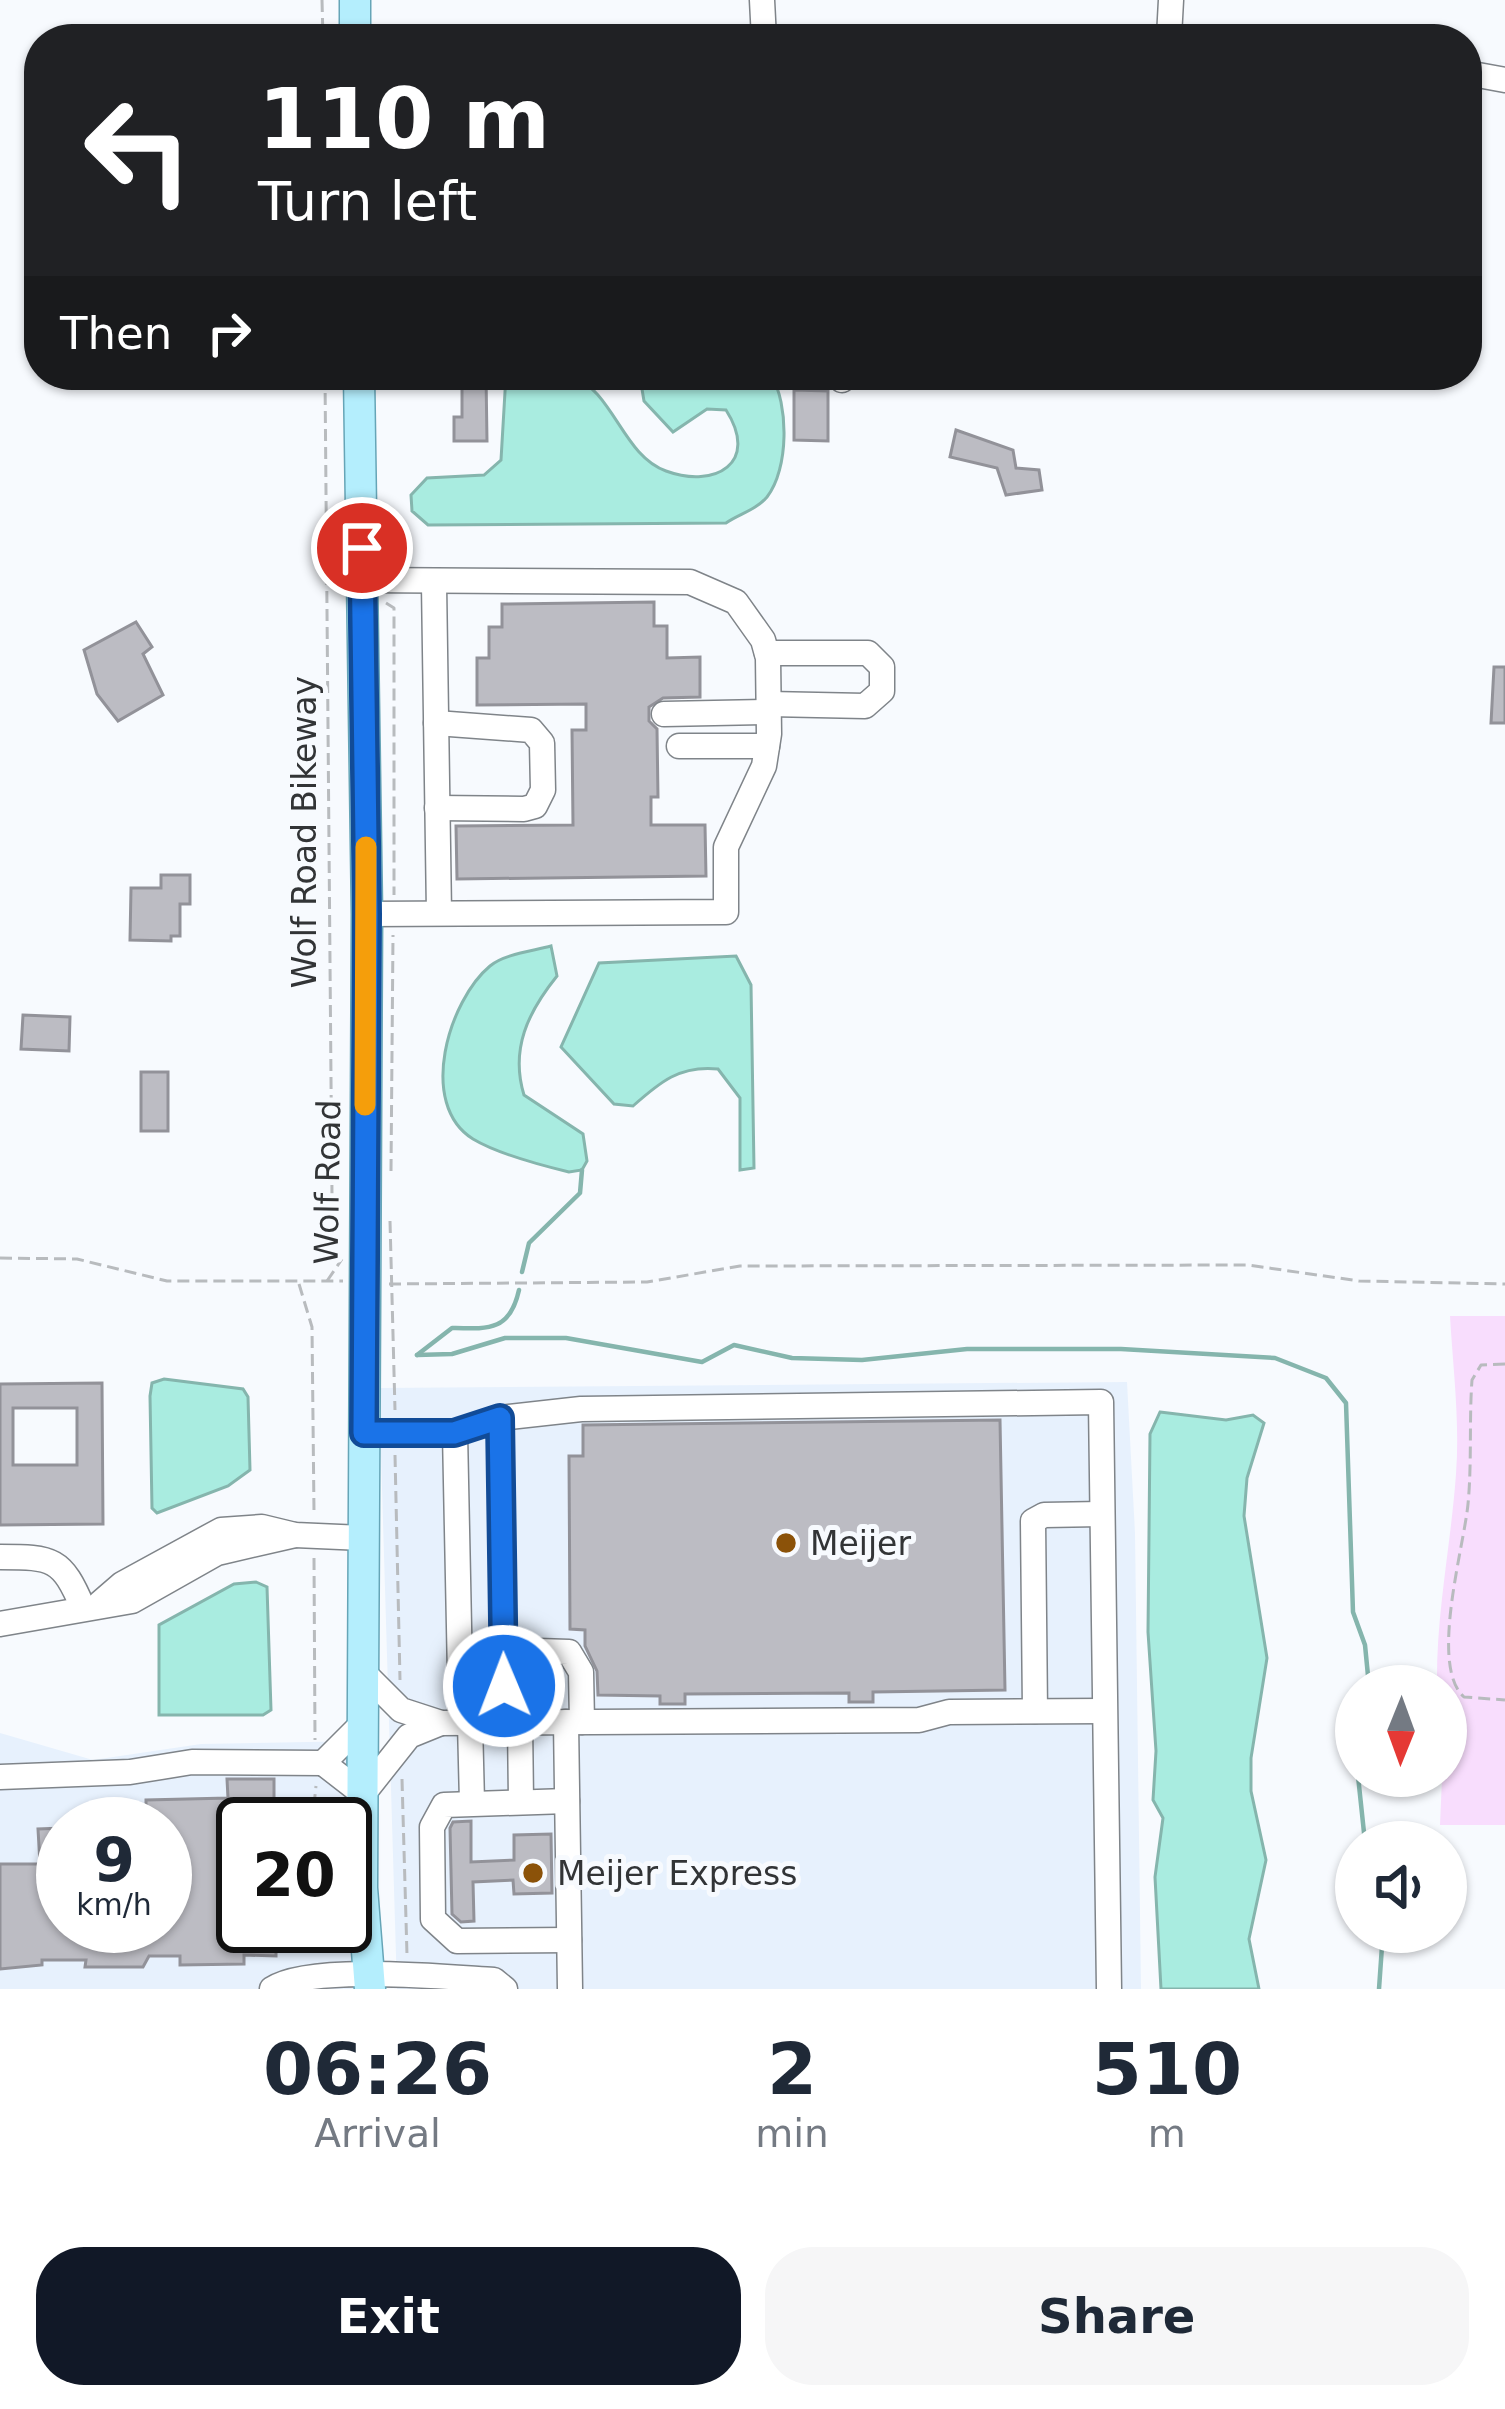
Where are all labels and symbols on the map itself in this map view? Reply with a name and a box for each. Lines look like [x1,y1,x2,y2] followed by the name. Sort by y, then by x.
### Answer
[311,497,413,599] pin
[285,676,324,988] street label: Wolf Road Bikeway
[307,1099,348,1265] street label: Wolf Road
[810,1524,911,1563] place label: Meijer
[773,1530,799,1556] marker: Meijer
[441,1623,567,1749] position arrow
[1335,1665,1467,1797] north arrow
[216,1797,372,1953] speed limit sign: 20
[557,1854,797,1893] place label: Meijer Express
[520,1860,546,1886] marker: Meijer Express

